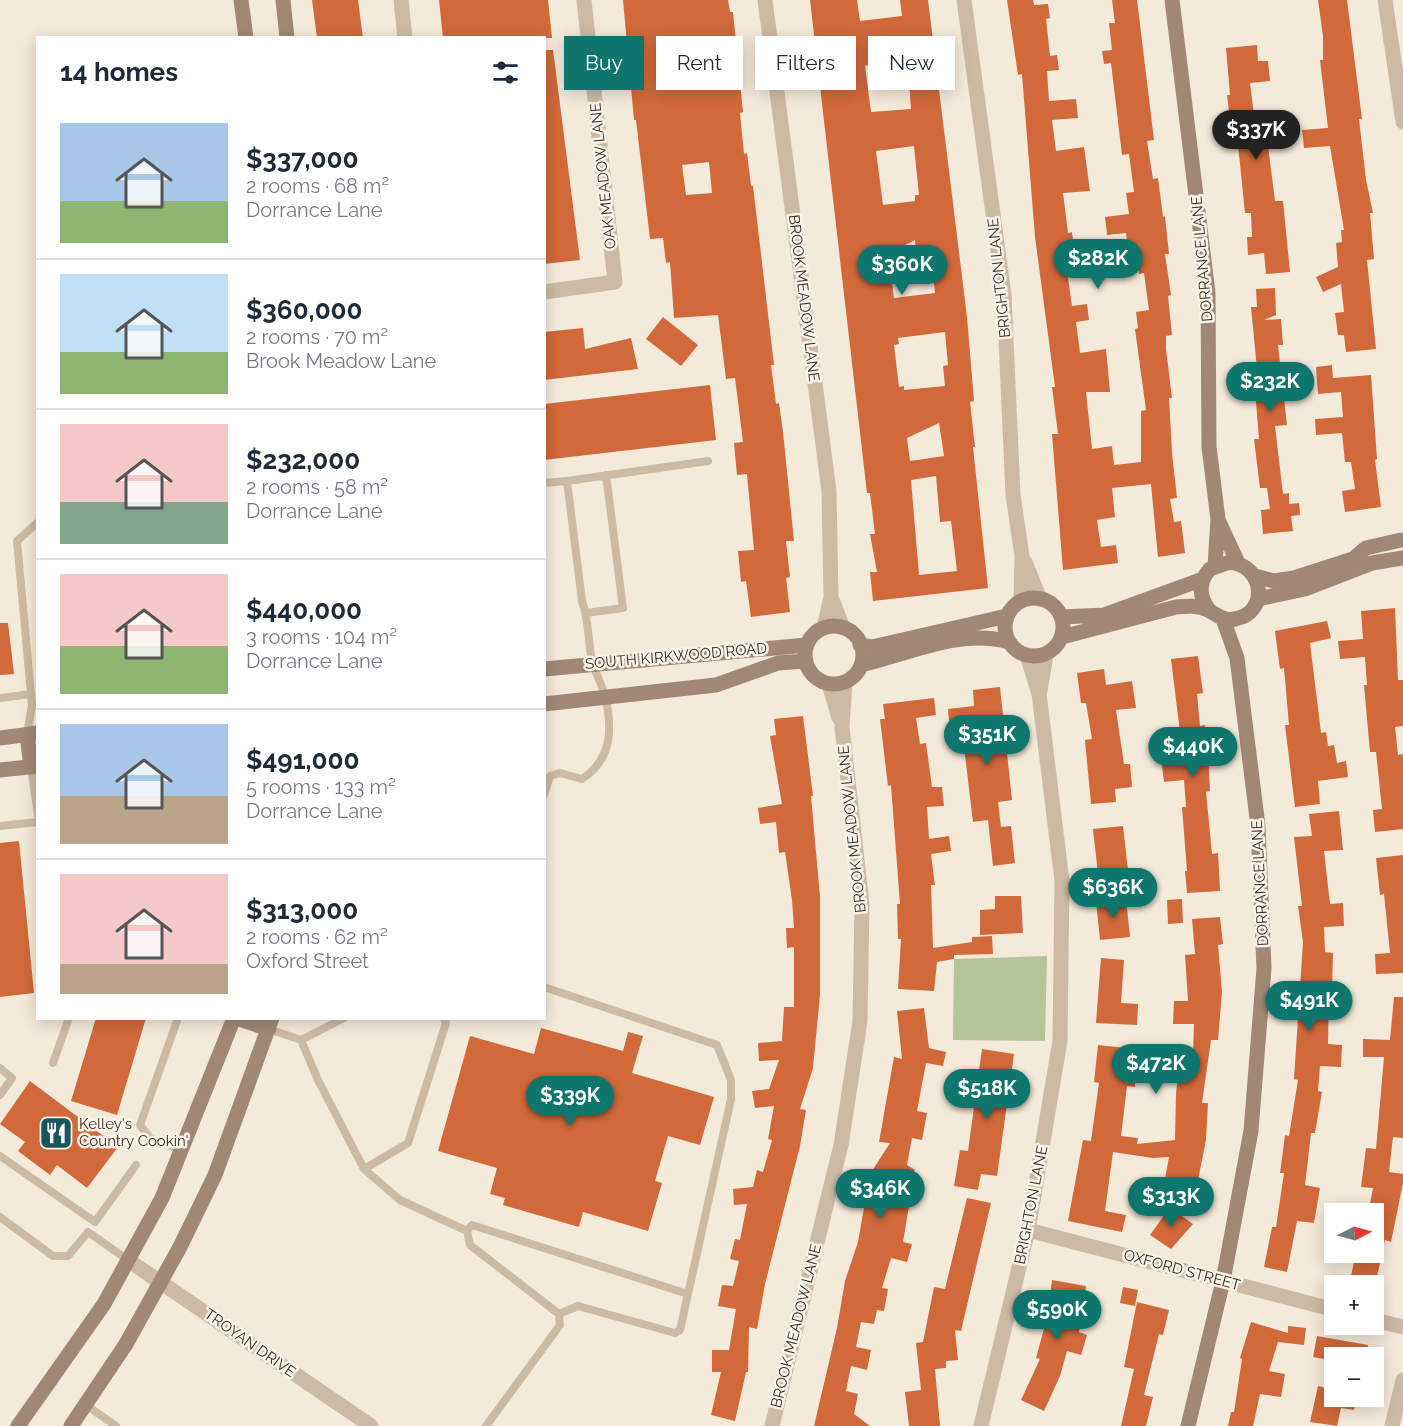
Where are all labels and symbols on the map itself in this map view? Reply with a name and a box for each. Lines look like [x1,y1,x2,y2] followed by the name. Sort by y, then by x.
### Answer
[586,102,620,250] street label: OAK MEADOW LANE
[1214,110,1298,161] pin: $337K
[1188,195,1216,323] street label: DORRANCE LANE
[785,213,823,383] street label: BROOK MEADOW LANE
[984,217,1014,339] street label: BRIGHTON LANE
[1056,239,1140,290] pin: $282K
[860,245,944,296] pin: $360K
[1228,362,1312,413] pin: $232K
[584,639,768,673] street label: SOUTH KIRKWOOD ROAD
[945,715,1029,766] pin: $351K
[1151,727,1235,778] pin: $440K
[834,744,870,914] street label: BROOK MEADOW LANE
[1248,820,1272,946] street label: DORRANCE LANE
[1071,868,1155,919] pin: $636K
[1267,981,1351,1032] pin: $491K
[1114,1044,1198,1095] pin: $472K
[945,1069,1029,1120] pin: $518K
[528,1076,612,1127] pin: $339K
[38,1115,74,1151] restaurant icon: Kelley's Country Cookin'
[79,1115,189,1150] place label: Kelley's Country Cookin'
[1011,1144,1051,1266] street label: BRIGHTON LANE
[838,1169,922,1220] pin: $346K
[1129,1177,1213,1228] pin: $313K
[1324,1203,1384,1263] north arrow
[767,1242,825,1410] street label: BROOK MEADOW LANE
[1122,1246,1242,1294] street label: OXFORD STREET
[1015,1290,1099,1341] pin: $590K
[201,1305,299,1381] street label: TROYAN DRIVE

